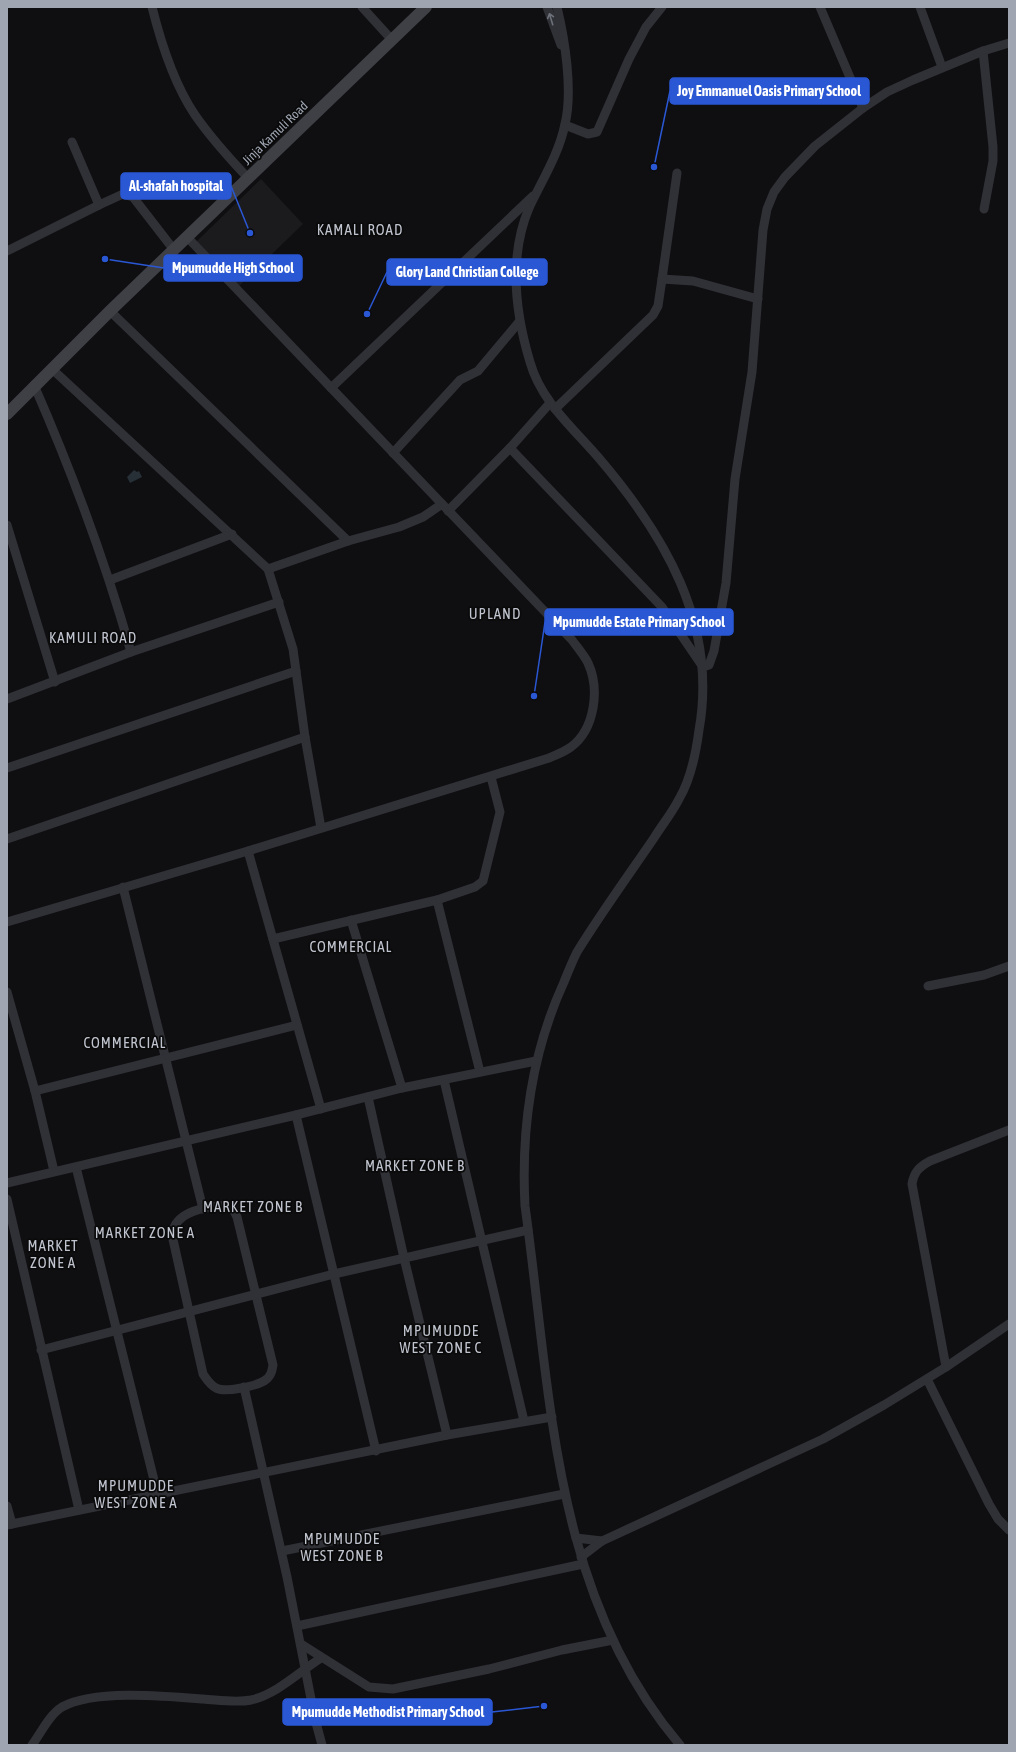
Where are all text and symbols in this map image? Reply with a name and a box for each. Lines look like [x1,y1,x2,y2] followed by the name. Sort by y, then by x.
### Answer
[547,12,554,25] one-way arrow
[670,78,869,104] callout: Joy Emmanuel Oasis Primary School
[676,83,861,99] text: Joy Emmanuel Oasis Primary School
[239,98,311,168] street label: Jinja Kamuli Road
[121,173,231,199] callout: Al-shafah hospital
[128,178,223,194] text: Al-shafah hospital
[317,221,403,238] district label: KAMALI ROAD
[164,255,302,281] callout: Mpumudde High School
[387,259,547,285] callout: Glory Land Christian College
[172,260,294,276] text: Mpumudde High School
[395,264,539,280] text: Glory Land Christian College
[469,605,521,622] district label: UPLAND
[545,609,733,635] callout: Mpumudde Estate Primary School
[553,614,725,630] text: Mpumudde Estate Primary School
[49,629,137,646] district label: KAMULI ROAD
[310,938,392,955] district label: COMMERCIAL
[84,1034,166,1051] district label: COMMERCIAL
[365,1157,465,1174] district label: MARKET ZONE B
[203,1198,303,1215] district label: MARKET ZONE B
[95,1224,195,1241] district label: MARKET ZONE A
[27,1237,79,1271] district label: MARKET ZONE A
[400,1322,482,1356] district label: MPUMUDDE WEST ZONE C
[94,1477,178,1511] district label: MPUMUDDE WEST ZONE A
[300,1530,384,1564] district label: MPUMUDDE WEST ZONE B
[283,1699,492,1725] callout: Mpumudde Methodist Primary School
[292,1704,484,1720] text: Mpumudde Methodist Primary School

